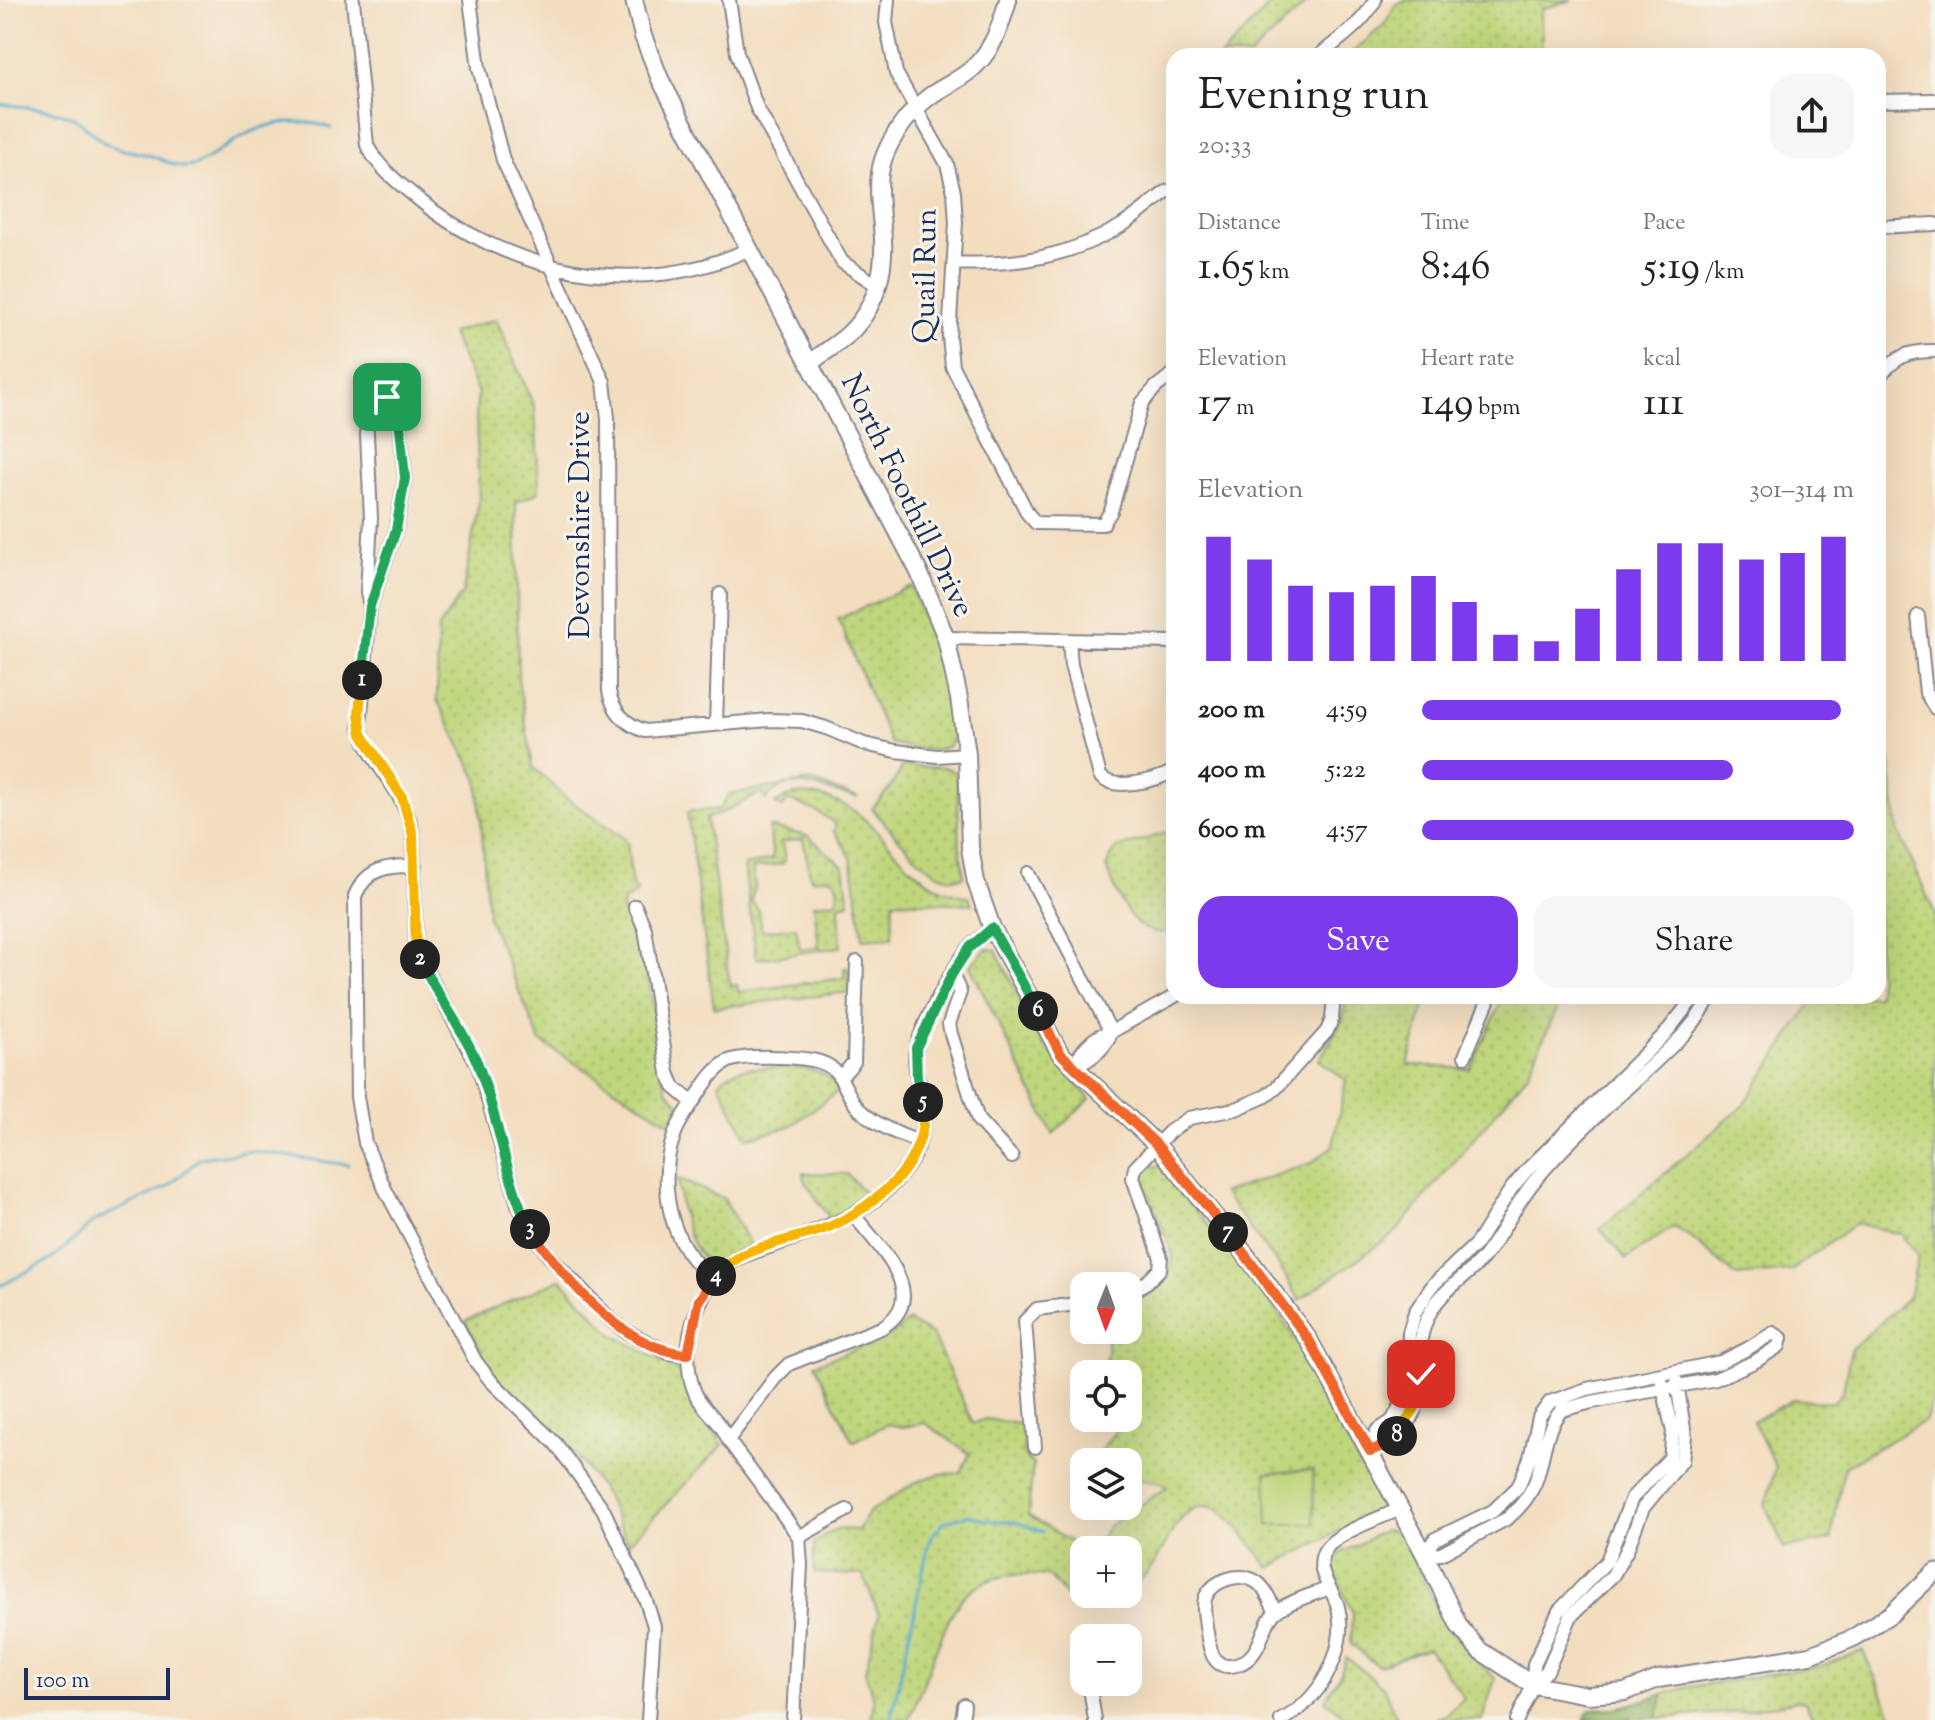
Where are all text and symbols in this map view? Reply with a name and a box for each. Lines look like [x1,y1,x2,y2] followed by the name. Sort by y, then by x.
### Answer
[1198,66,1430,129] text: Evening run
[1770,74,1854,158] button: share
[1198,128,1251,165] text: 20:33
[904,208,950,344] street label: Quail Run
[1198,208,1281,240] text: Distance
[1421,208,1470,240] text: Time
[1643,208,1685,240] text: Pace
[1198,240,1254,297] text: 1.65
[1421,240,1491,297] text: 8:46
[1643,240,1700,297] text: 5:19
[1254,257,1289,289] text: km
[1700,257,1745,289] text: /km
[1198,344,1287,376] text: Elevation
[1421,344,1515,376] text: Heart rate
[1643,344,1681,376] text: kcal
[353,363,421,431] pin
[828,367,984,625] street label: North Foothill Drive
[365,375,409,419] icon: arrive
[1198,376,1232,433] text: 17
[1421,376,1474,433] text: 149
[1643,376,1684,433] text: 111
[1232,393,1255,425] text: m
[1474,393,1520,425] text: bpm
[560,411,603,639] street label: Devonshire Drive
[1198,472,1303,509] text: Elevation
[1749,472,1854,509] text: 301–314 m
[342,660,382,700] pin: 1
[358,664,366,696] text: 1
[1198,692,1265,729] text: 200 m
[1326,692,1367,729] text: 4:59
[1198,752,1265,789] text: 400 m
[1326,752,1366,789] text: 5:22
[1198,812,1265,849] text: 600 m
[1326,812,1368,849] text: 4:57
[1198,896,1518,988] button: Save
[1534,896,1854,988] button: Share
[400,939,440,979] pin: 2
[415,943,425,975] text: 2
[1018,991,1058,1031] pin: 6
[1033,995,1043,1027] text: 6
[903,1082,943,1122] pin: 5
[919,1086,927,1118] text: 5
[510,1209,550,1249] pin: 3
[1208,1212,1248,1252] pin: 7
[526,1213,534,1245] text: 3
[1222,1216,1234,1248] text: 7
[696,1256,736,1296] pin: 4
[710,1260,722,1292] text: 4
[1070,1272,1142,1344] north arrow
[1070,1272,1142,1696] map controls
[1387,1340,1455,1408] pin
[1399,1352,1443,1396] icon: check
[1070,1360,1142,1432] button: locate
[1377,1416,1417,1456] pin: 8
[1391,1420,1403,1452] text: 8
[1070,1448,1142,1520] button: layers
[1070,1536,1142,1608] button: +
[1070,1624,1142,1696] button: −
[24,1664,170,1700] scale bar
[36,1666,89,1698] text: 100 m

